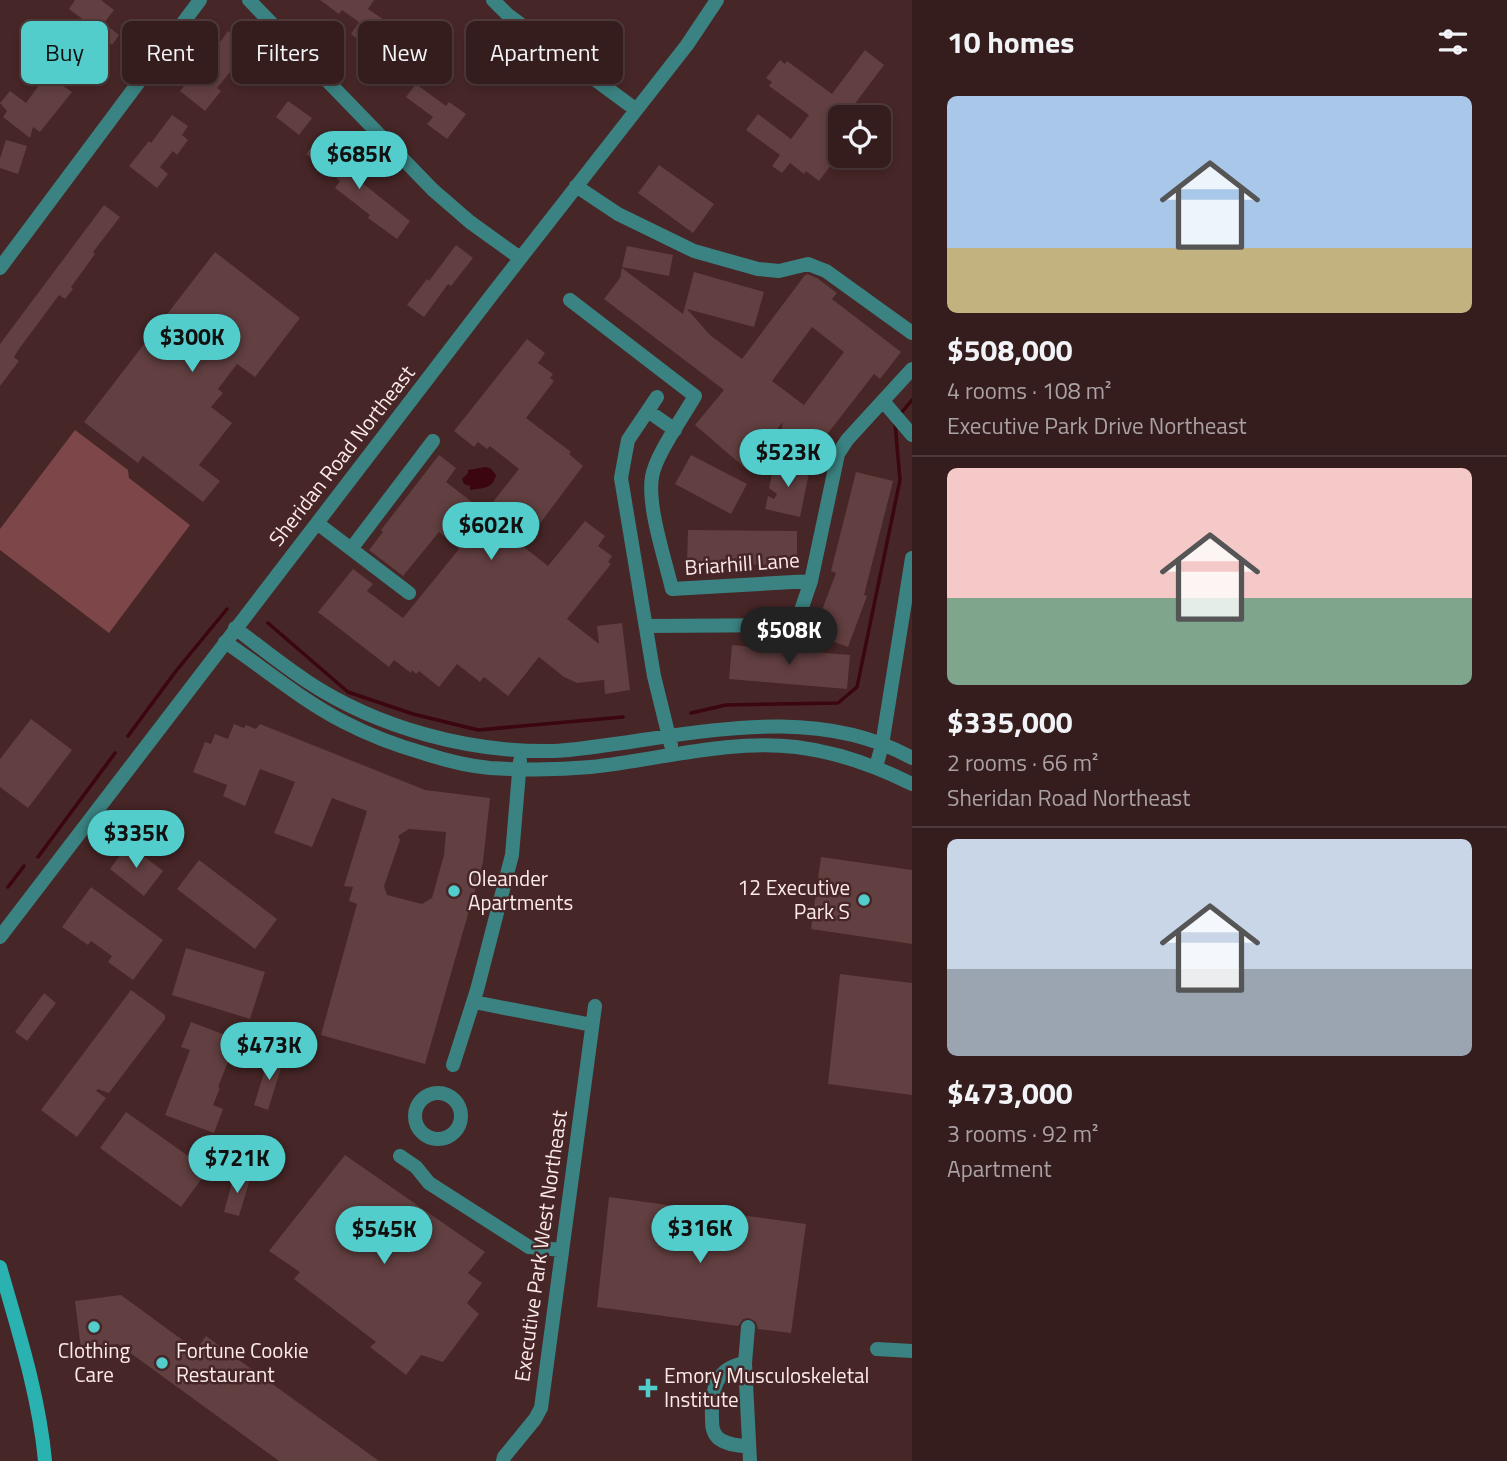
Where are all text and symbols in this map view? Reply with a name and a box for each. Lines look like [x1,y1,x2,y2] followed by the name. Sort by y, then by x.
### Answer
[947,19,1074,65] text: 10 homes
[21,21,108,84] chip: Buy
[122,21,218,84] chip: Rent
[232,21,344,84] chip: Filters
[358,21,452,84] chip: New
[466,21,623,84] chip: Apartment
[1434,23,1472,61] icon: filters
[828,105,891,168] map controls
[828,105,891,168] button: locate
[310,132,408,191] pin: $685K
[326,136,392,171] text: $685K
[1147,142,1273,268] icon: home
[143,314,241,374] pin: $300K
[159,319,225,354] text: $300K
[947,327,1073,373] text: $508,000
[260,358,423,553] street label: Sheridan Road Northeast
[947,373,1111,408] text: 4 rooms · 108 m²
[947,408,1247,443] text: Executive Park Drive Northeast
[739,430,837,489] pin: $523K
[755,434,821,469] text: $523K
[442,503,540,562] pin: $602K
[458,507,524,542] text: $602K
[1147,514,1273,640] icon: home
[683,543,801,583] street label: Briarhill Lane
[740,608,838,667] pin: $508K
[756,612,822,647] text: $508K
[947,699,1073,745] text: $335,000
[947,745,1098,780] text: 2 rooms · 66 m²
[947,780,1190,815] text: Sheridan Road Northeast
[87,810,185,870] pin: $335K
[103,815,169,850] text: $335K
[468,862,573,918] place label: Oleander Apartments
[738,871,850,927] place label: 12 Executive Park S
[446,883,462,899] marker: Oleander Apartments
[1147,885,1273,1011] icon: home
[856,892,872,908] marker: 12 Executive Park S
[220,1023,318,1082] pin: $473K
[236,1027,302,1062] text: $473K
[947,1070,1073,1116] text: $473,000
[505,1108,575,1384] street label: Executive Park West Northeast
[947,1116,1098,1151] text: 3 rooms · 92 m²
[188,1136,286,1195] pin: $721K
[204,1140,270,1175] text: $721K
[947,1151,1052,1186] text: Apartment
[335,1206,433,1266] pin: $545K
[651,1206,749,1265] pin: $316K
[667,1210,733,1245] text: $316K
[351,1211,417,1246] text: $545K
[86,1319,102,1335] marker: Clothing Care
[58,1334,130,1390] place label: Clothing Care
[176,1334,309,1390] place label: Fortune Cookie Restaurant
[154,1355,170,1371] marker: Fortune Cookie Restaurant
[664,1359,869,1415] place label: Emory Musculoskeletal Institute
[638,1378,658,1398] marker: Emory Musculoskeletal Institute

